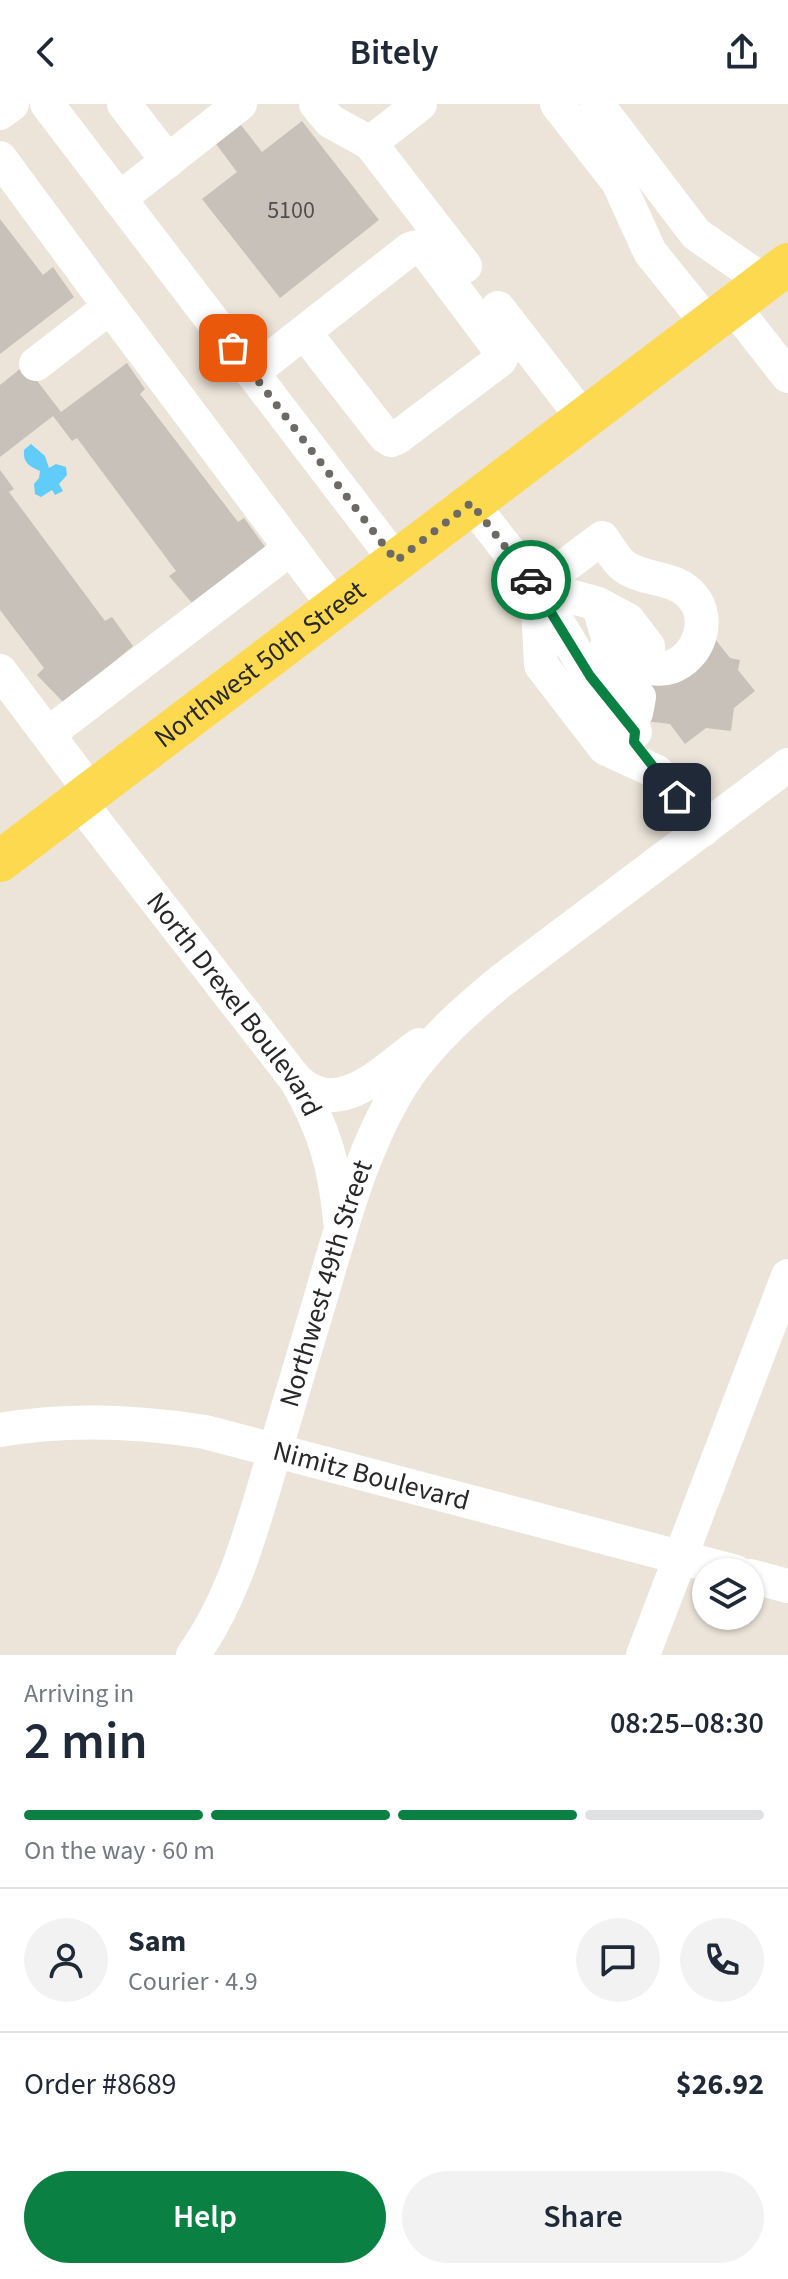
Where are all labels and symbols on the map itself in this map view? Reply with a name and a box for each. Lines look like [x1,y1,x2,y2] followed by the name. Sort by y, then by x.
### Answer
[267,193,315,228] house number: 5100
[199,314,267,382] pin
[491,540,571,620] courier
[146,571,374,757] street label: Northwest 50th Street
[643,763,711,831] pin
[137,883,332,1123] street label: North Drexel Boulevard
[269,1154,383,1412] street label: Northwest 49th Street
[269,1431,474,1521] street label: Nimitz Boulevard

